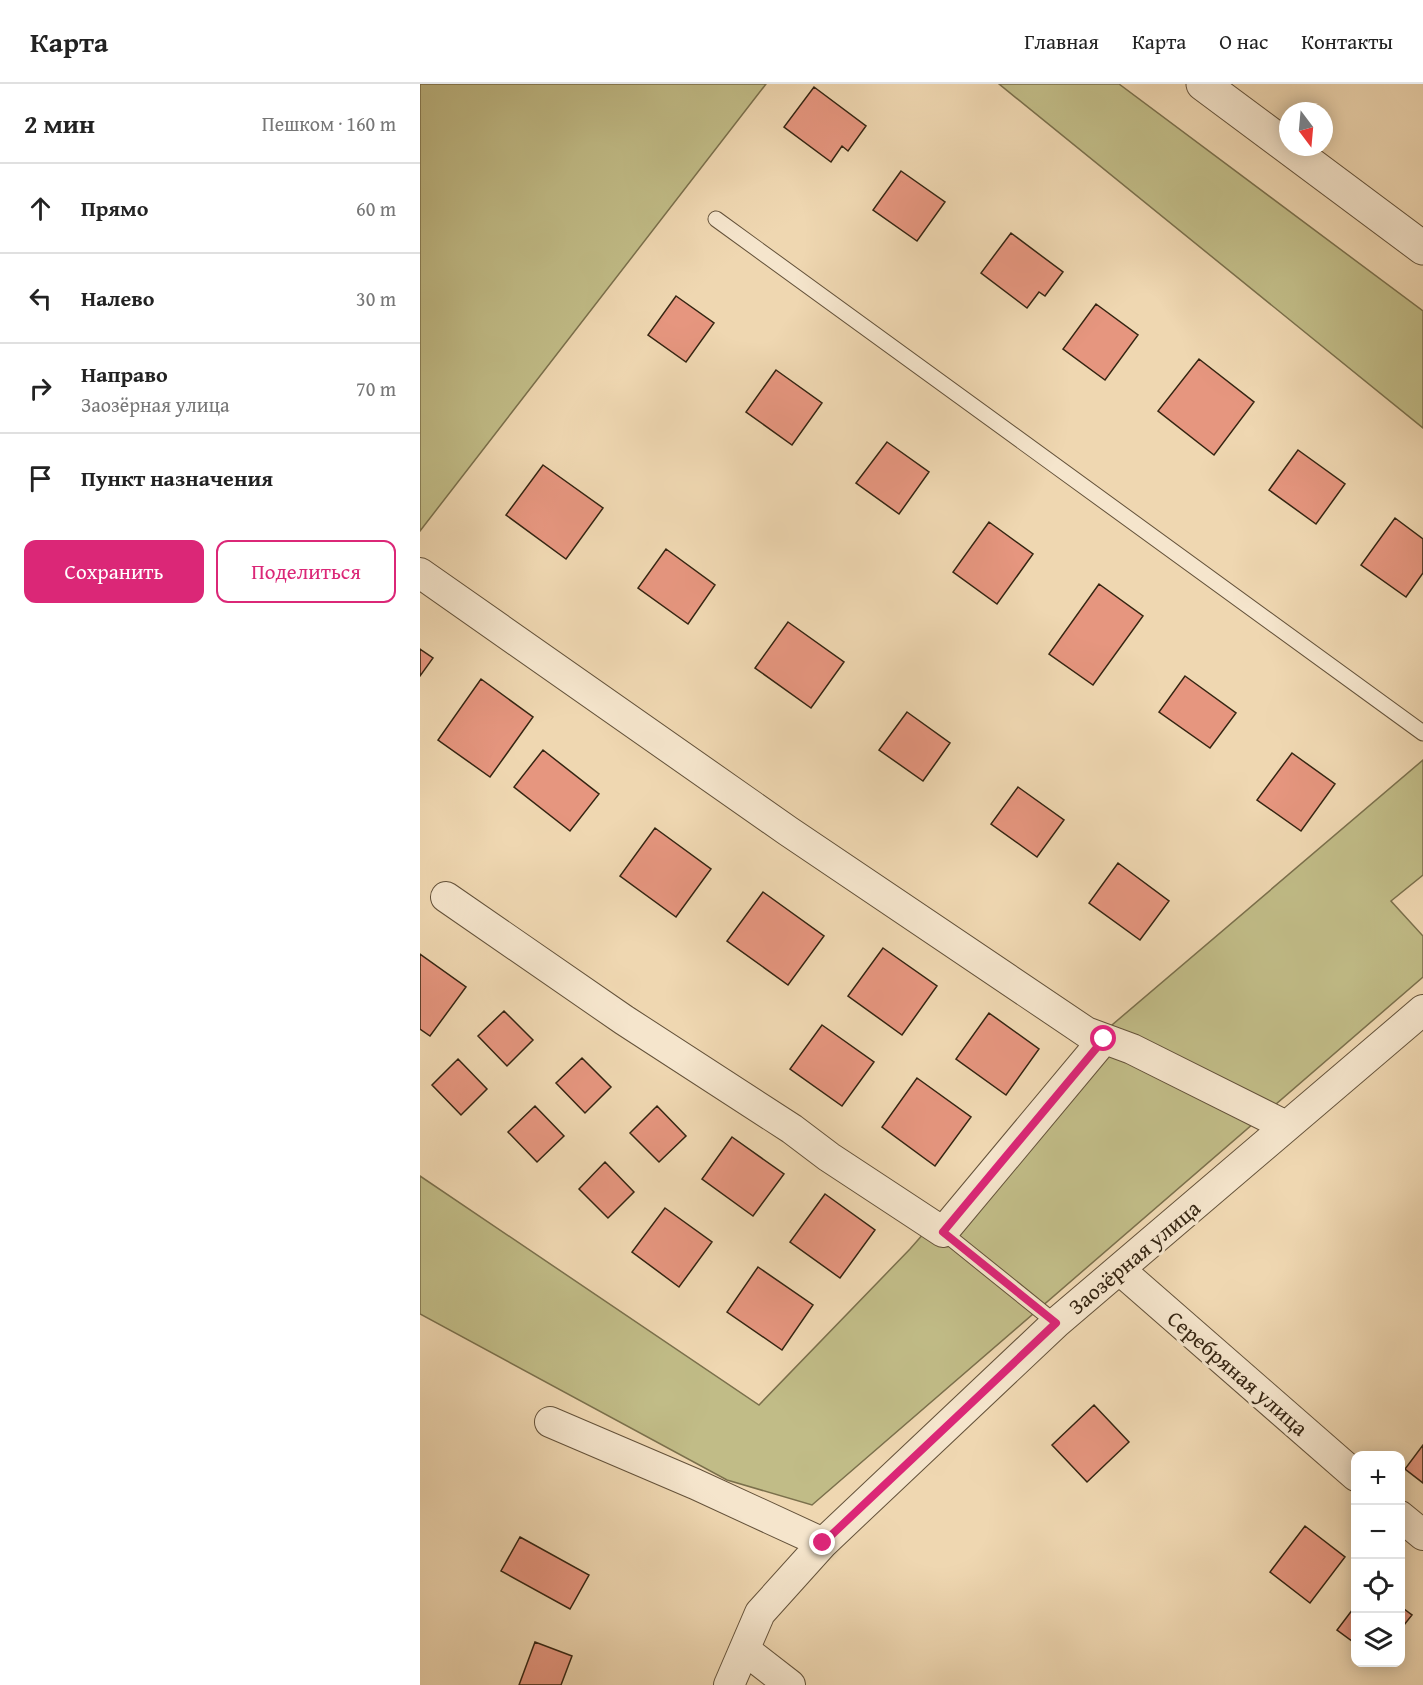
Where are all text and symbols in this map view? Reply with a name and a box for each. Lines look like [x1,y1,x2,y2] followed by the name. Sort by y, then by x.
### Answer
[30,21,108,62] text: Карта
[1024,26,1099,57] text: Главная
[1132,26,1186,57] text: Карта
[1219,26,1268,57] text: О нас
[1301,26,1393,57] text: Контакты
[1279,102,1333,156] north arrow
[24,104,95,143] text: 2 мин
[262,109,396,138] text: Пешком · 160 m
[24,192,57,225] icon: ahead
[81,192,148,224] text: Прямо
[356,194,396,223] text: 60 m
[24,282,57,315] icon: left
[81,282,154,314] text: Налево
[356,284,396,313] text: 30 m
[81,358,168,390] text: Направо
[24,372,57,405] icon: right
[356,374,396,403] text: 70 m
[81,390,230,419] text: Заозёрная улица
[24,462,57,495] icon: arrive
[81,462,273,494] text: Пункт назначения
[24,540,204,603] button: Сохранить
[216,540,396,603] button: Поделиться
[1090,1025,1116,1051] route start
[1061,1192,1207,1322] street label: Заозёрная улица
[1161,1303,1316,1444] street label: Серебряная улица
[1351,1451,1405,1667] map controls
[1351,1451,1405,1505] button: +
[1351,1505,1405,1559] button: −
[809,1529,835,1555] route end
[1351,1559,1405,1613] button: locate
[1351,1613,1405,1667] button: layers

